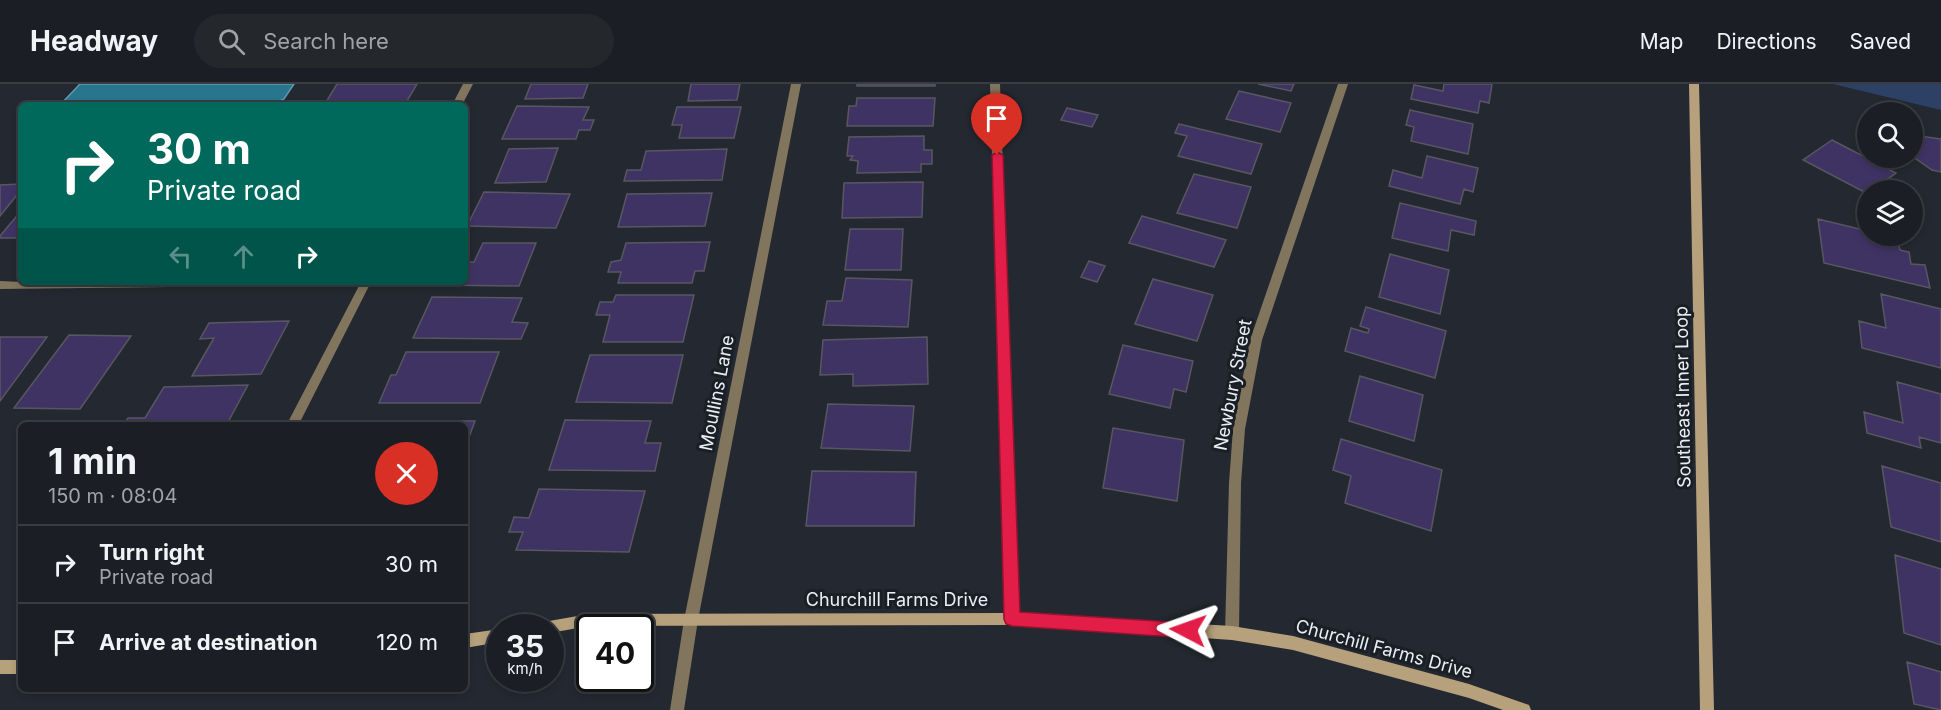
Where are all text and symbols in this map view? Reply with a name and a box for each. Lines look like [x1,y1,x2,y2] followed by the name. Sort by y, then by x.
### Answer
[194,14,614,68] search box
[30,24,158,58] text: Headway
[215,25,248,58] icon: search
[263,28,389,54] text: Search here
[1640,29,1683,54] text: Map
[1716,29,1817,54] text: Directions
[1850,29,1911,54] text: Saved
[971,93,1022,155] pin
[980,102,1013,135] icon: arrive
[1857,102,1923,246] map controls
[1857,102,1923,168] button: search
[147,123,251,174] text: 30 m
[48,126,126,204] icon: right
[147,174,301,207] text: Private road
[1857,180,1923,246] button: layers
[164,240,197,273] icon: left
[227,240,260,273] icon: ahead
[290,240,323,273] icon: right
[1670,306,1695,488] street label: Southeast Inner Loop
[1209,317,1256,452] street label: Newbury Street
[695,333,738,453] street label: Moullins Lane
[48,439,137,483] text: 1 min
[375,442,438,505] button: close
[48,484,177,508] text: 150 m · 08:04
[99,539,205,565] text: Turn right
[48,548,81,581] icon: right
[385,551,438,577] text: 30 m
[99,565,213,589] text: Private road
[806,589,988,610] street label: Churchill Farms Drive
[1156,598,1220,662] position arrow
[576,614,654,692] speed limit sign: 40
[1293,615,1475,682] street label: Churchill Farms Drive
[48,626,81,659] icon: arrive
[506,628,544,664] text: 35
[99,629,318,655] text: Arrive at destination
[376,629,438,655] text: 120 m
[507,659,543,678] text: km/h

